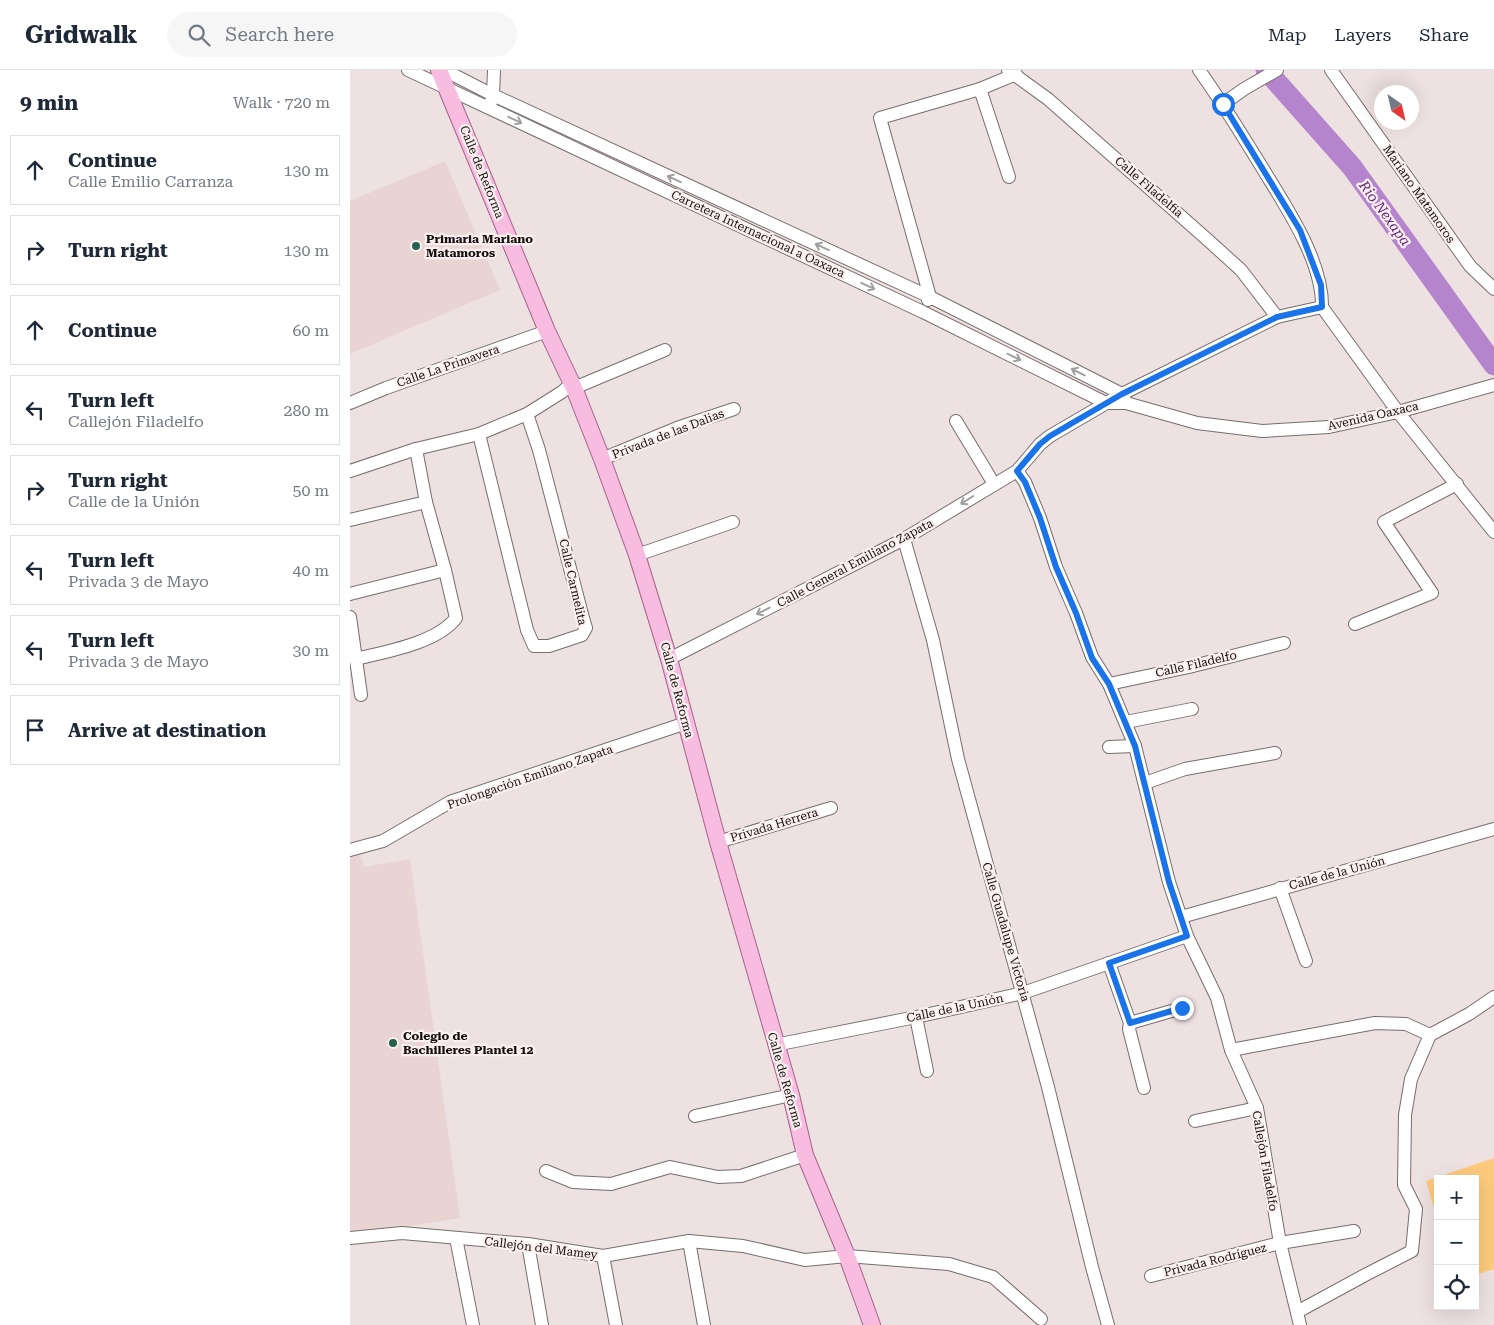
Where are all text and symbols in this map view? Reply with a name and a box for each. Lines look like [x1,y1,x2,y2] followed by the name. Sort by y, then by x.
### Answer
[167,12,517,57] search box
[25,21,137,49] text: Gridwalk
[185,21,213,49] icon: search
[225,23,334,46] text: Search here
[1268,24,1307,45] text: Map
[1335,24,1391,45] text: Layers
[1419,24,1469,45] text: Share
[1374,85,1419,130] north arrow
[20,91,78,115] text: 9 min
[233,93,330,112] text: Walk · 720 m
[1212,93,1235,116] route start
[508,115,523,125] one-way arrow
[457,124,507,221] street label: Calle de Reforma
[1380,142,1458,246] street label: Mariano Matamoros
[68,149,157,172] text: Continue
[1112,154,1186,221] street label: Calle Filadelfia
[21,156,49,184] icon: ahead
[283,161,329,180] text: 130 m
[68,172,233,191] text: Calle Emilio Carranza
[667,173,682,183] one-way arrow
[1356,177,1414,249] water label: Rio Nexapa
[669,187,848,281] street label: Carretera Internacional a Oaxaca
[426,232,533,260] place label: Primaria Mariano Matamoros
[21,236,49,264] icon: right
[68,239,168,262] text: Turn right
[410,240,422,252] marker: Primaria Mariano Matamoros
[283,241,329,260] text: 130 m
[815,242,830,251] one-way arrow
[860,282,875,291] one-way arrow
[21,316,49,344] icon: ahead
[68,319,157,342] text: Continue
[292,321,329,340] text: 60 m
[395,342,502,390] street label: Calle La Primavera
[1007,352,1022,362] one-way arrow
[1071,367,1086,376] one-way arrow
[68,389,154,412] text: Turn left
[21,396,49,424] icon: left
[1326,399,1420,433] street label: Avenida Oaxaca
[283,401,329,420] text: 280 m
[610,406,726,462] street label: Privada de las Dalias
[68,412,204,431] text: Callejón Filadelfo
[68,469,168,492] text: Turn right
[21,476,49,504] icon: right
[292,481,329,500] text: 50 m
[68,492,200,511] text: Calle de la Unión
[961,496,975,506] one-way arrow
[775,516,936,610] street label: Calle General Emiliano Zapata
[556,538,590,627] street label: Calle Carmelita
[68,549,154,572] text: Turn left
[21,556,49,584] icon: left
[292,561,329,580] text: 40 m
[68,572,209,591] text: Privada 3 de Mayo
[756,607,771,616] one-way arrow
[68,629,154,652] text: Turn left
[21,636,49,664] icon: left
[292,641,329,660] text: 30 m
[657,641,697,740] street label: Calle de Reforma
[1154,648,1238,680] street label: Calle Filadelfo
[68,652,209,671] text: Privada 3 de Mayo
[21,716,49,744] icon: arrive
[68,719,266,742] text: Arrive at destination
[445,742,615,812] street label: Prolongación Emiliano Zapata
[728,805,820,845] street label: Privada Herrera
[1287,853,1387,893] street label: Calle de la Unión
[979,861,1033,1004] street label: Calle Guadalupe Victoria
[905,991,1005,1025] street label: Calle de la Unión
[1171,997,1194,1020] route end
[403,1029,534,1057] place label: Colegio de Bachilleres Plantel 12
[765,1031,805,1130] street label: Calle de Reforma
[387,1037,399,1049] marker: Colegio de Bachilleres Plantel 12
[1249,1110,1281,1212] street label: Callejón Filadelfo
[1434,1175,1479,1310] map controls
[1434,1175,1479,1220] button: +
[1434,1220,1479,1265] button: −
[484,1234,599,1262] street label: Callejón del Mamey
[1162,1240,1268,1280] street label: Privada Rodríguez
[1434,1265,1479,1310] button: locate

